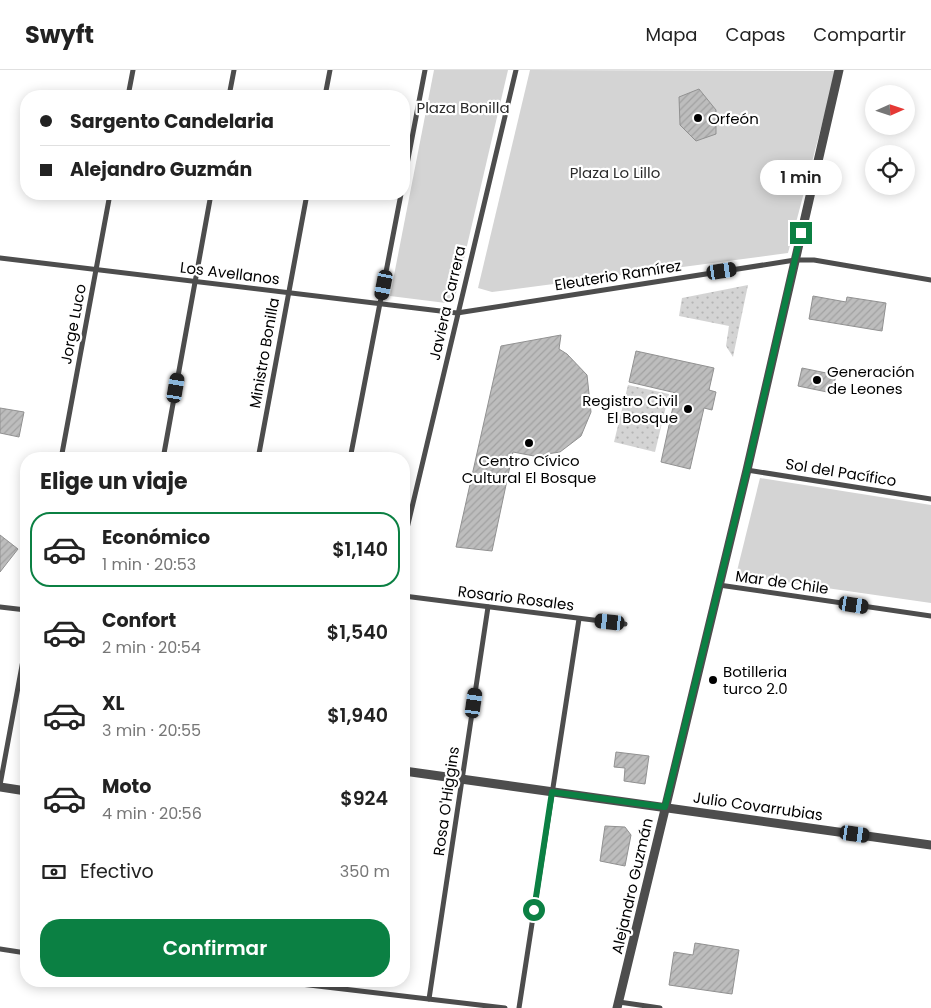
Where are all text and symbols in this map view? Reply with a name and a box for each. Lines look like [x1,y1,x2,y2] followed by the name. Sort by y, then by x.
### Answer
[25,18,94,51] text: Swyft
[645,22,698,47] text: Mapa
[726,22,785,47] text: Capas
[813,22,906,47] text: Compartir
[865,85,915,135] north arrow
[865,85,915,195] map controls
[416,97,510,118] park label: Plaza Bonilla
[70,108,274,135] text: Sargento Candelaria
[708,108,759,129] place label: Orfeón
[692,112,704,124] marker: Orfeón
[865,145,915,195] button: locate
[70,156,252,183] text: Alejandro Guzmán
[760,160,842,196] callout: 1 min
[570,162,660,183] park label: Plaza Lo Lillo
[780,166,822,189] text: 1 min
[790,222,812,244] route end
[424,244,470,362] street label: Javiera Carrera
[553,255,683,295] street label: Eleuterio Ramírez
[179,256,281,290] street label: Los Avellanos
[706,261,737,281] car
[373,269,394,301] car
[55,282,91,366] street label: Jorge Luco
[244,296,284,410] street label: Ministro Bonilla
[827,361,915,399] place label: Generación de Leones
[166,372,185,404] car
[811,374,823,386] marker: Generación de Leones
[582,390,678,428] place label: Registro Civil El Bosque
[682,403,694,415] marker: Registro Civil El Bosque
[523,437,535,449] marker: Centro Cívico Cultural El Bosque
[462,450,596,488] place label: Centro Cívico Cultural El Bosque
[784,453,898,491] street label: Sol del Pacífico
[40,466,188,497] text: Elige un viaje
[102,524,210,551] text: Económico
[42,527,87,572] icon: car
[332,536,388,563] text: $1,140
[102,553,196,576] text: 1 min · 20:53
[734,565,830,599] street label: Mar de Chile
[457,580,576,616] street label: Rosario Rosales
[838,595,869,615] car
[102,607,176,634] text: Confort
[42,610,87,655] icon: car
[594,613,625,631] car
[327,619,388,646] text: $1,540
[102,636,201,659] text: 2 min · 20:54
[723,661,788,699] place label: Botilleria turco 2.0
[707,674,719,686] marker: Botilleria turco 2.0
[464,687,483,719] car
[102,690,125,717] text: XL
[42,693,87,738] icon: car
[327,702,388,729] text: $1,940
[102,719,201,742] text: 3 min · 20:55
[428,745,464,857] street label: Rosa O'Higgins
[102,773,151,800] text: Moto
[42,776,87,821] icon: car
[340,785,388,812] text: $924
[692,786,824,826] street label: Julio Covarrubias
[102,802,202,825] text: 4 min · 20:56
[606,816,658,956] street label: Alejandro Guzmán
[839,824,870,844] car
[40,858,68,886] icon: cash
[80,858,154,885] text: Efectivo
[340,860,390,883] text: 350 m
[523,899,545,921] route start
[40,919,390,977] button: Confirmar

